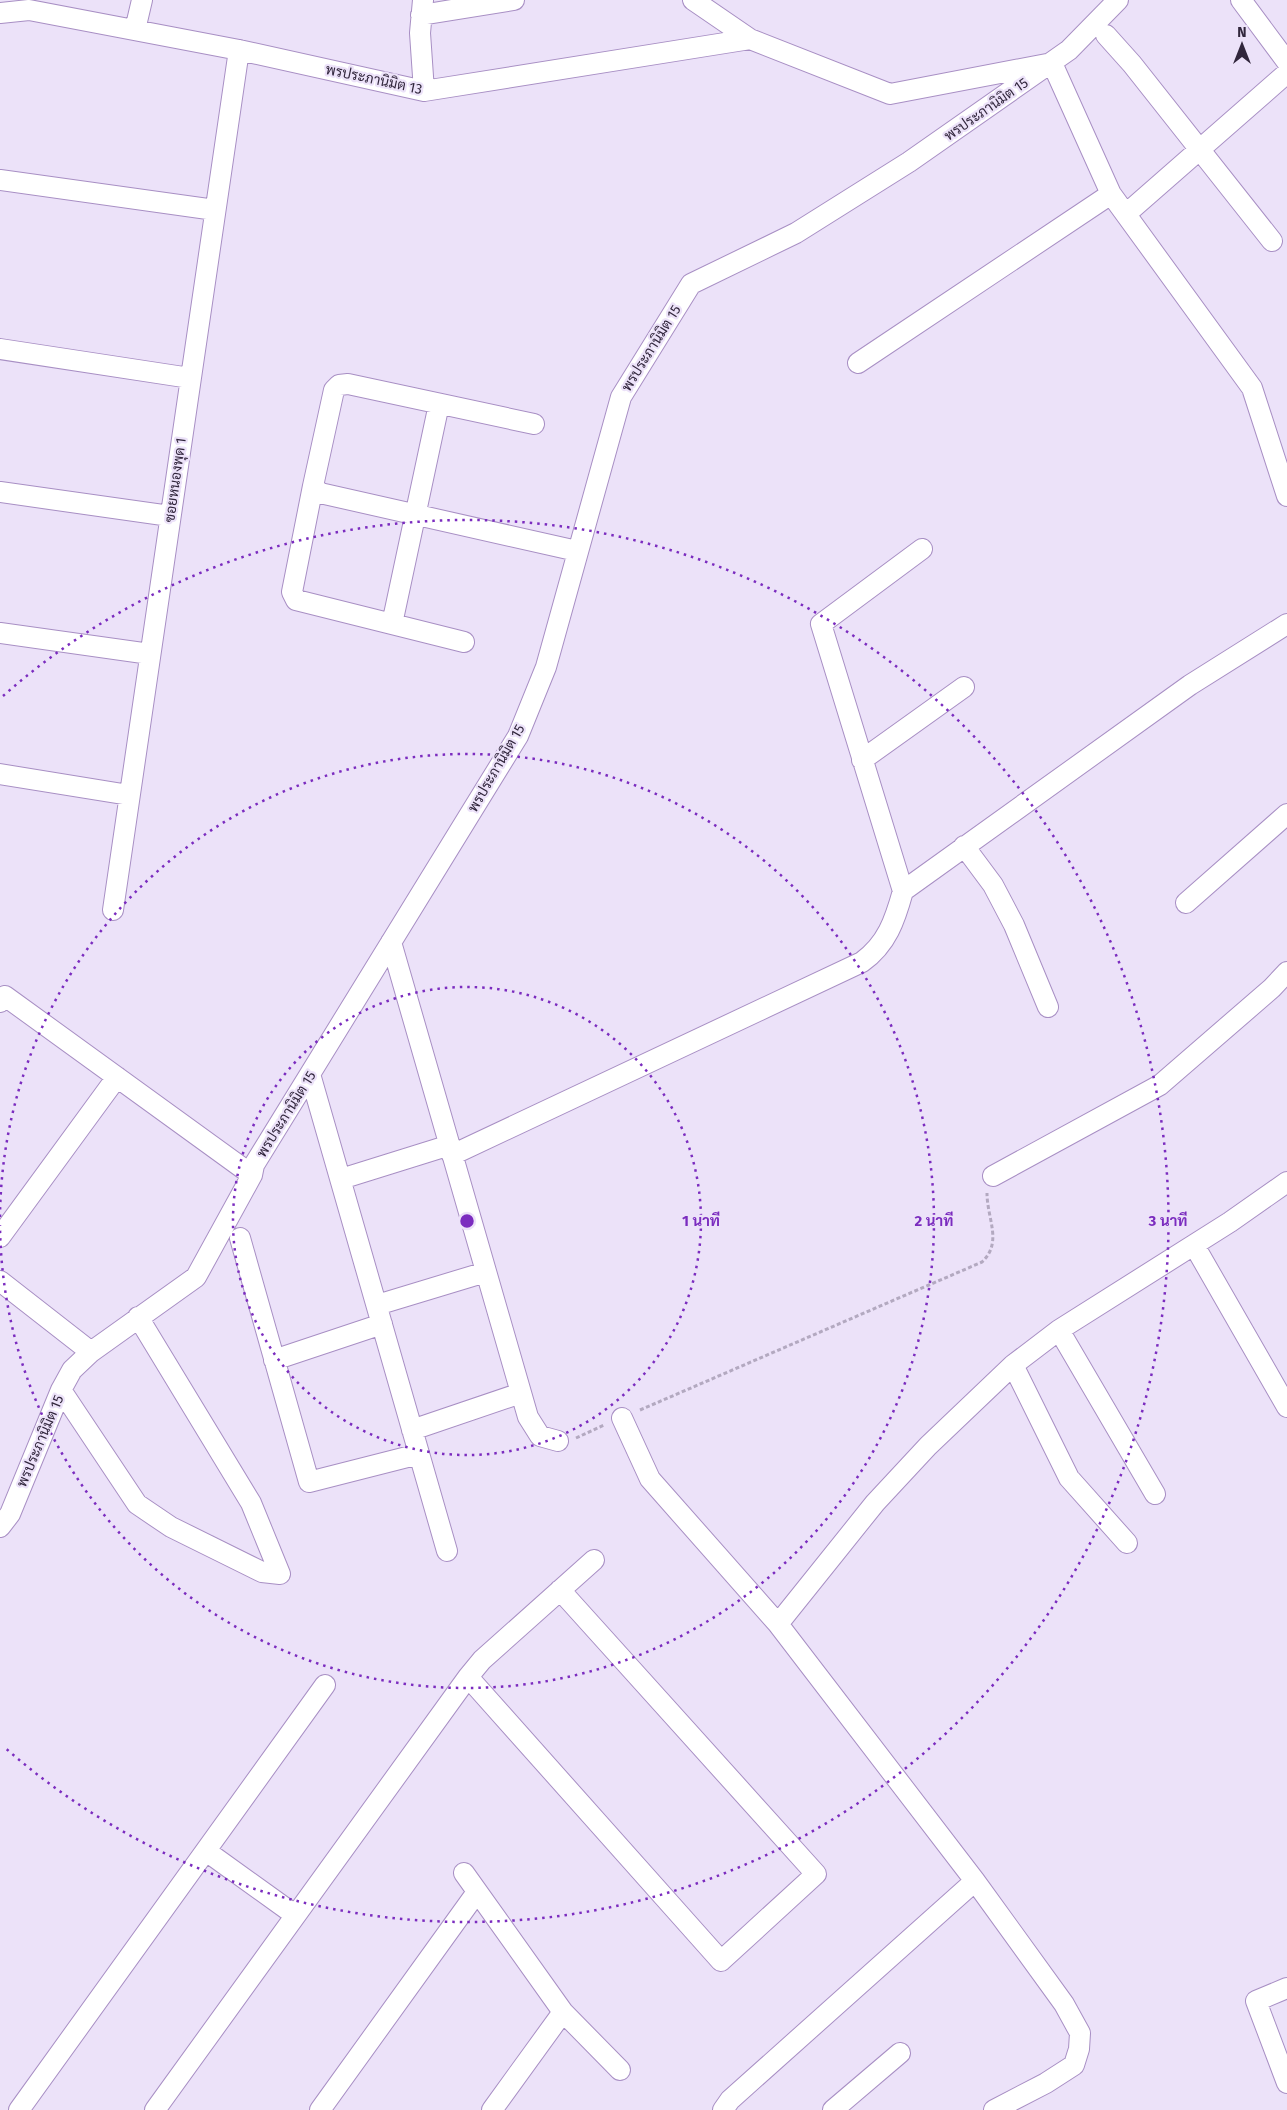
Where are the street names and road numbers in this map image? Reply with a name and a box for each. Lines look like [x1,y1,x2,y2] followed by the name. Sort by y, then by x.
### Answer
[324,61,424,98] street label: พรประภานิมิต 13
[941,74,1032,145] street label: พรประภานิมิต 15
[618,302,685,395] street label: พรประภานิมิต 15
[161,437,191,524] street label: ซอยหนองพุด 1
[464,721,528,815] street label: พรประภานิมิต 15
[253,1068,320,1161] street label: พรประภานิมิต 15
[13,1393,68,1490] street label: พรประภานิมิต 15

